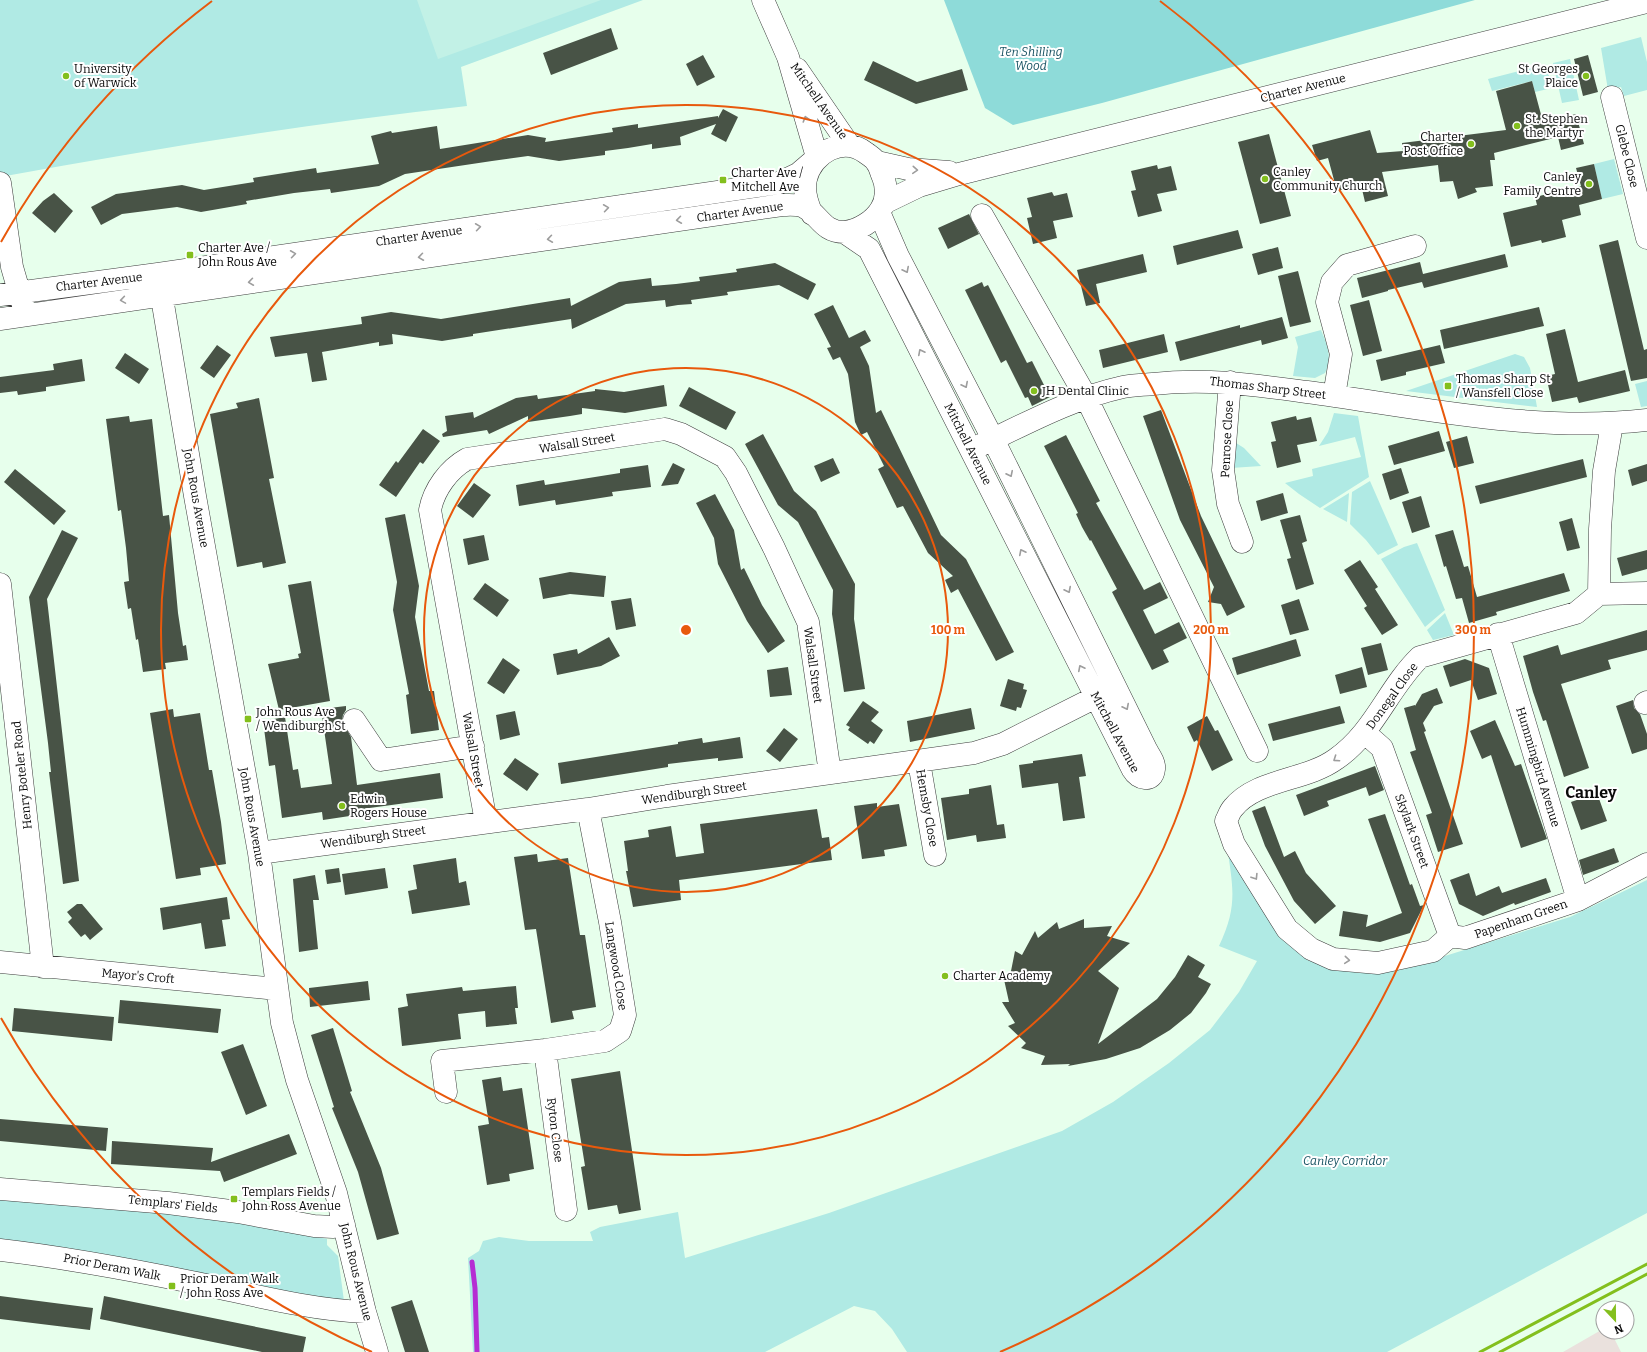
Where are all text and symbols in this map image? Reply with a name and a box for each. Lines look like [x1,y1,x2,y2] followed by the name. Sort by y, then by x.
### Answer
[999,45,1063,73] park label: Ten Shilling Wood
[787,60,851,142] street label: Mitchell Avenue
[74,62,137,90] place label: University of Warwick
[1518,62,1578,90] place label: St Georges Plaice
[61,71,71,81] marker: University of Warwick
[1259,71,1347,105] street label: Charter Avenue
[1581,71,1591,81] marker: St Georges Plaice
[1525,112,1588,140] place label: St. Stephen the Martyr
[802,116,811,123] one-way arrow
[1512,121,1522,131] marker: St. Stephen the Martyr
[1612,123,1642,189] street label: Glebe Close
[1403,130,1464,158] place label: Charter Post Office
[1466,139,1476,149] marker: Charter Post Office
[912,165,918,174] one-way arrow
[1273,165,1383,193] place label: Canley Community Church
[731,166,803,194] place label: Charter Ave / Mitchell Ave
[1503,170,1582,198] place label: Canley Family Centre
[1260,174,1270,184] marker: Canley Community Church
[718,175,728,185] marker: Charter Ave / Mitchell Ave
[1584,179,1594,189] marker: Canley Family Centre
[696,199,784,225] street label: Charter Avenue
[603,204,609,213] one-way arrow
[676,215,682,224] one-way arrow
[375,223,463,249] street label: Charter Avenue
[474,223,481,232] one-way arrow
[547,234,553,243] one-way arrow
[197,241,277,269] place label: Charter Ave / John Rous Ave
[185,250,195,260] marker: Charter Ave / John Rous Ave
[290,250,297,259] one-way arrow
[418,252,425,261] one-way arrow
[901,266,909,273] one-way arrow
[55,270,143,294] street label: Charter Avenue
[248,277,254,286] one-way arrow
[120,296,126,304] one-way arrow
[918,349,926,357] one-way arrow
[1456,372,1551,400] place label: Thomas Sharp St / Wansfell Close
[1209,374,1328,402] street label: Thomas Sharp Street
[960,381,968,389] one-way arrow
[1443,381,1453,391] marker: Thomas Sharp St / Wansfell Close
[1041,384,1129,398] place label: JH Dental Clinic
[1029,386,1039,396] marker: JH Dental Clinic
[1218,400,1236,478] street label: Penrose Close
[941,401,995,487] street label: Mitchell Avenue
[538,430,617,456] street label: Walsall Street
[180,446,212,549] street label: John Rous Avenue
[1005,470,1013,477] one-way arrow
[1019,549,1027,556] one-way arrow
[1063,586,1071,594] one-way arrow
[679,623,693,637] centre of rings
[931,623,966,637] text: 100 m
[1193,623,1229,637] text: 200 m
[1455,623,1491,637] text: 300 m
[801,626,825,705] street label: Walsall Street
[1363,660,1421,732] street label: Donegal Close
[1079,664,1086,672] one-way arrow
[1088,689,1142,775] street label: Mitchell Avenue
[1121,703,1129,710] one-way arrow
[255,705,346,733] place label: John Rous Ave / Wendiburgh St
[1513,705,1563,829] street label: Hummingbird Avenue
[459,711,487,790] street label: Walsall Street
[243,714,253,724] marker: John Rous Ave / Wendiburgh St
[9,720,35,830] street label: Henry Boteler Road
[1333,754,1340,761] one-way arrow
[236,765,268,868] street label: John Rous Avenue
[913,768,941,848] street label: Hemsby Close
[641,779,748,807] street label: Wendiburgh Street
[1565,783,1617,802] district label: Canley
[350,792,427,820] place label: Edwin Rogers House
[1392,792,1432,871] street label: Skylark Street
[337,801,347,811] marker: Edwin Rogers House
[320,823,427,851] street label: Wendiburgh Street
[1250,873,1257,880] one-way arrow
[1473,896,1570,941] street label: Papenham Green
[602,920,630,1012] street label: Langwood Close
[1344,955,1350,964] one-way arrow
[101,966,176,986] street label: Mayor's Croft
[953,969,1051,983] place label: Charter Academy
[940,971,950,981] marker: Charter Academy
[544,1097,566,1163] street label: Ryton Close
[1303,1154,1388,1168] park label: Canley Corridor
[241,1185,341,1213] place label: Templars Fields / John Ross Avenue
[128,1192,219,1216] street label: Templars' Fields
[229,1194,239,1204] marker: Templars Fields / John Ross Avenue
[337,1221,375,1322] street label: John Rous Avenue
[62,1251,162,1283] street label: Prior Deram Walk
[180,1272,279,1300] place label: Prior Deram Walk / John Ross Ave
[167,1281,177,1291] marker: Prior Deram Walk / John Ross Ave
[1595,1300,1635,1340] north arrow
[1612,1321,1625,1337] text: N

